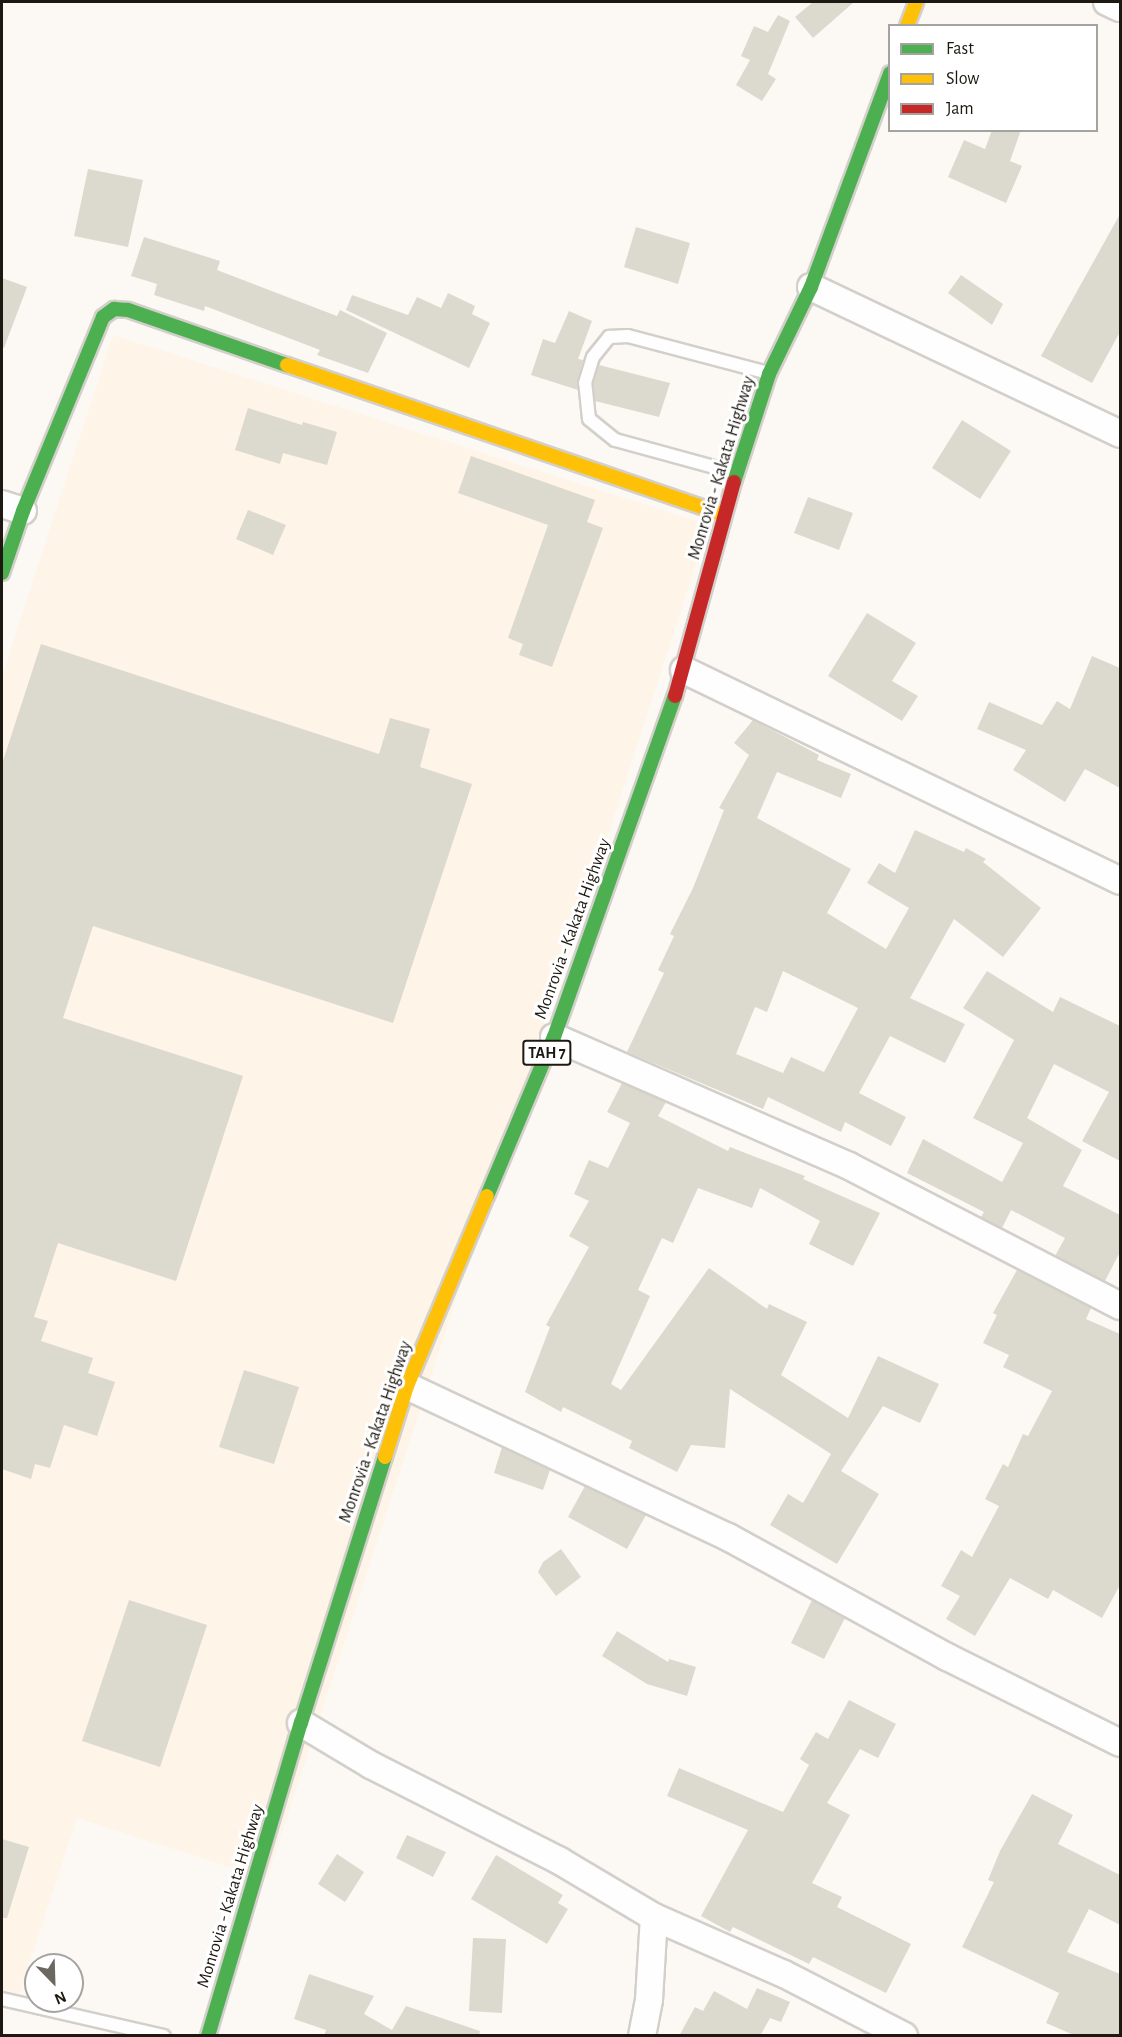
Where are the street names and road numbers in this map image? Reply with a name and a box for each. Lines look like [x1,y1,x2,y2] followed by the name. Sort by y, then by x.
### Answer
[684,374,760,562] street label: Monrovia - Kakata Highway
[530,836,616,1022] street label: Monrovia - Kakata Highway
[522,1040,572,1066] road number: TAH 7
[335,1338,417,1526] street label: Monrovia - Kakata Highway
[193,1802,269,1990] street label: Monrovia - Kakata Highway

